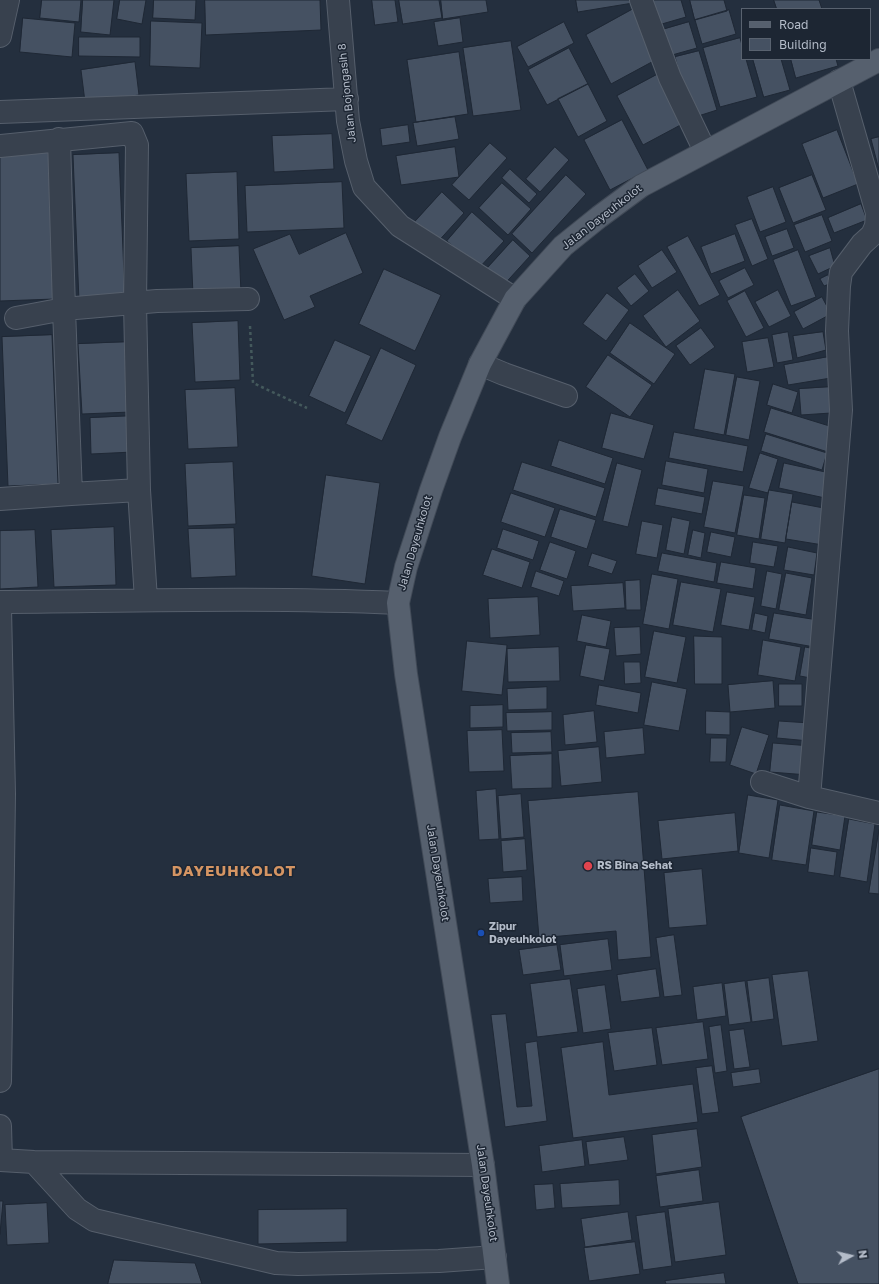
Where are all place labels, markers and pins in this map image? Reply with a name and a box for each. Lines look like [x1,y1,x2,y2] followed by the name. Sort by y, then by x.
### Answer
[597,859,672,873] place label: RS Bina Sehat
[582,860,594,872] marker: RS Bina Sehat
[489,920,556,946] place label: Zipur Dayeuhkolot
[476,928,486,938] marker: Zipur Dayeuhkolot

